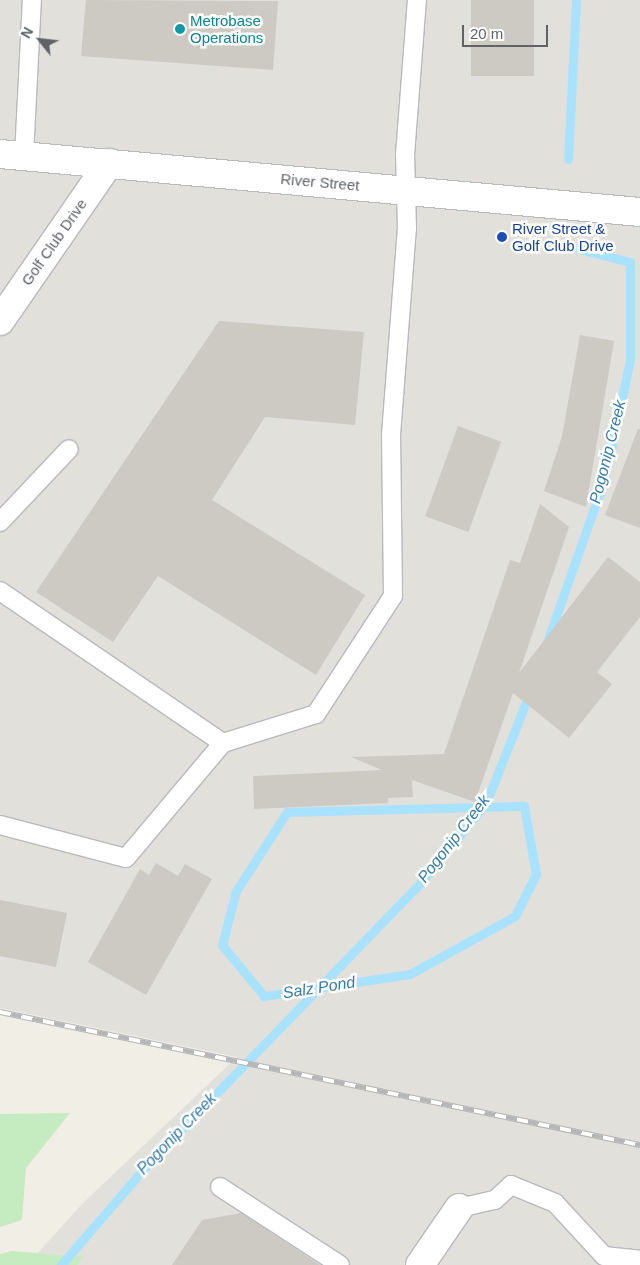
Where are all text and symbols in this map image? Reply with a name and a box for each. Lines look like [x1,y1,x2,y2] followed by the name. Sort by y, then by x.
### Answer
[190,11,263,46] place label: Metrobase Operations
[15,15,65,65] north arrow
[465,15,551,47] scale bar
[174,23,186,35] marker: Metrobase Operations
[17,24,36,41] text: N
[470,25,503,42] text: 20 m
[280,170,360,194] street label: River Street
[17,195,91,289] street label: Golf Club Drive
[512,219,614,254] place label: River Street & Golf Club Drive
[496,231,508,243] marker: River Street & Golf Club Drive
[586,398,630,506] water label: Pogonip Creek
[414,791,494,887] water label: Pogonip Creek
[281,973,357,1003] water label: Salz Pond
[133,1089,221,1179] water label: Pogonip Creek

